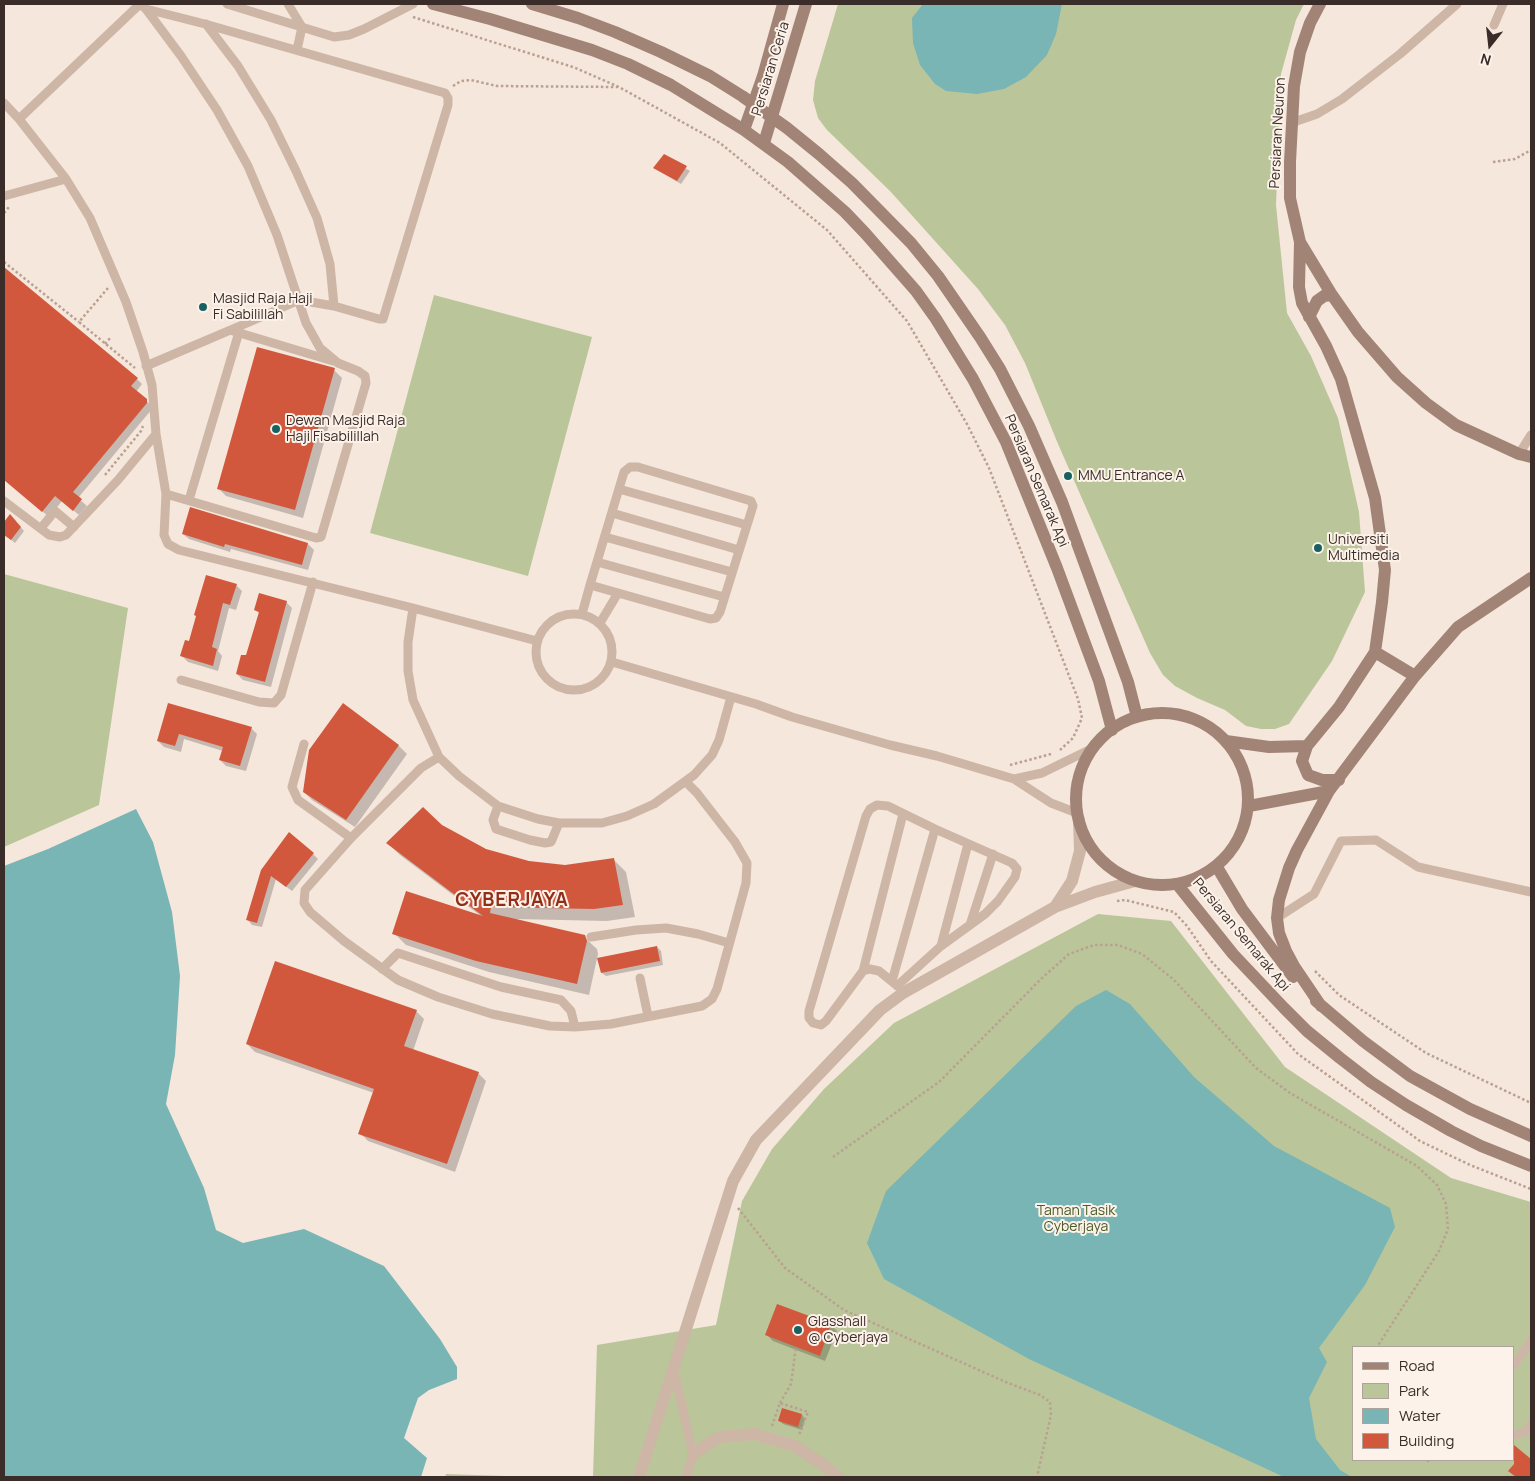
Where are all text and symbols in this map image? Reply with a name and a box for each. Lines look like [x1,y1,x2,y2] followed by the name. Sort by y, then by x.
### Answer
[749,20,793,118] street label: Persiaran Ceria
[1465,20,1515,70] north arrow
[1478,49,1493,70] text: N
[1267,77,1289,189] street label: Persiaran Neuron
[213,291,313,324] place label: Masjid Raja Haji Fi Sabilillah
[197,301,209,313] marker: Masjid Raja Haji Fi Sabilillah
[1000,412,1072,550] street label: Persiaran Semarak Api
[286,413,405,446] place label: Dewan Masjid Raja Haji Fisabilillah
[270,423,282,435] marker: Dewan Masjid Raja Haji Fisabilillah
[1078,468,1184,484] place label: MMU Entrance A
[1062,470,1074,482] marker: MMU Entrance A
[1328,532,1400,564] place label: Universiti Multimedia
[1312,542,1324,554] marker: Universiti Multimedia
[1189,875,1293,995] street label: Persiaran Semarak Api
[454,890,570,912] district label: CYBERJAYA
[1037,1203,1115,1236] park label: Taman Tasik Cyberjaya
[808,1314,888,1346] place label: Glasshall @ Cyberjaya
[792,1324,804,1336] marker: Glasshall @ Cyberjaya
[1352,1346,1515,1461] legend
[1399,1355,1435,1376] text: Road
[1399,1380,1429,1401] text: Park
[1399,1405,1441,1426] text: Water
[1399,1430,1454,1451] text: Building

